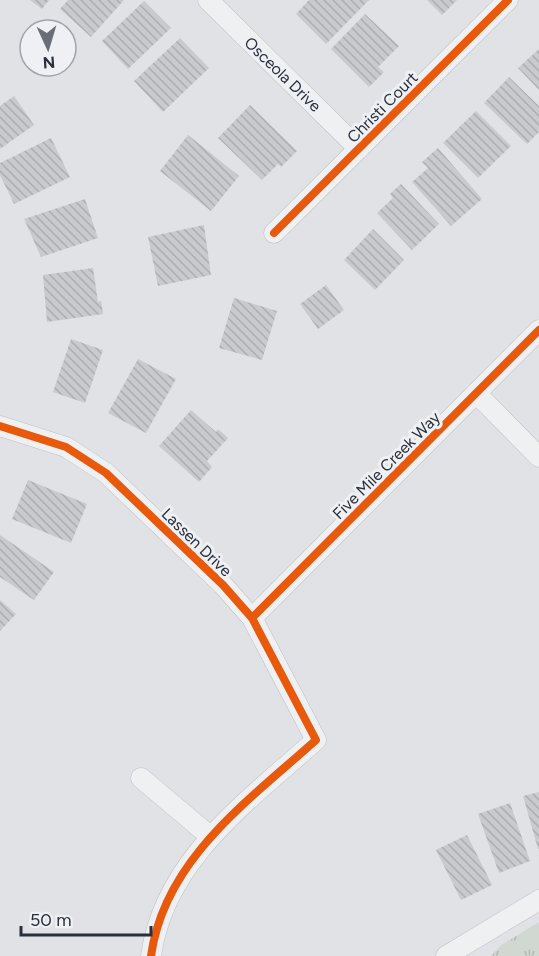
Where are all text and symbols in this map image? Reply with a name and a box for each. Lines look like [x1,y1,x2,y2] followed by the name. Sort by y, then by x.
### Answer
[18,18,78,78] north arrow
[240,33,325,116] street label: Osceola Drive
[42,53,56,72] text: N
[343,68,422,147] street label: Christi Court
[329,407,444,523] street label: Five Mile Creek Way
[158,504,236,581] street label: Lassen Drive
[21,899,152,937] scale bar
[30,909,72,931] text: 50 m

